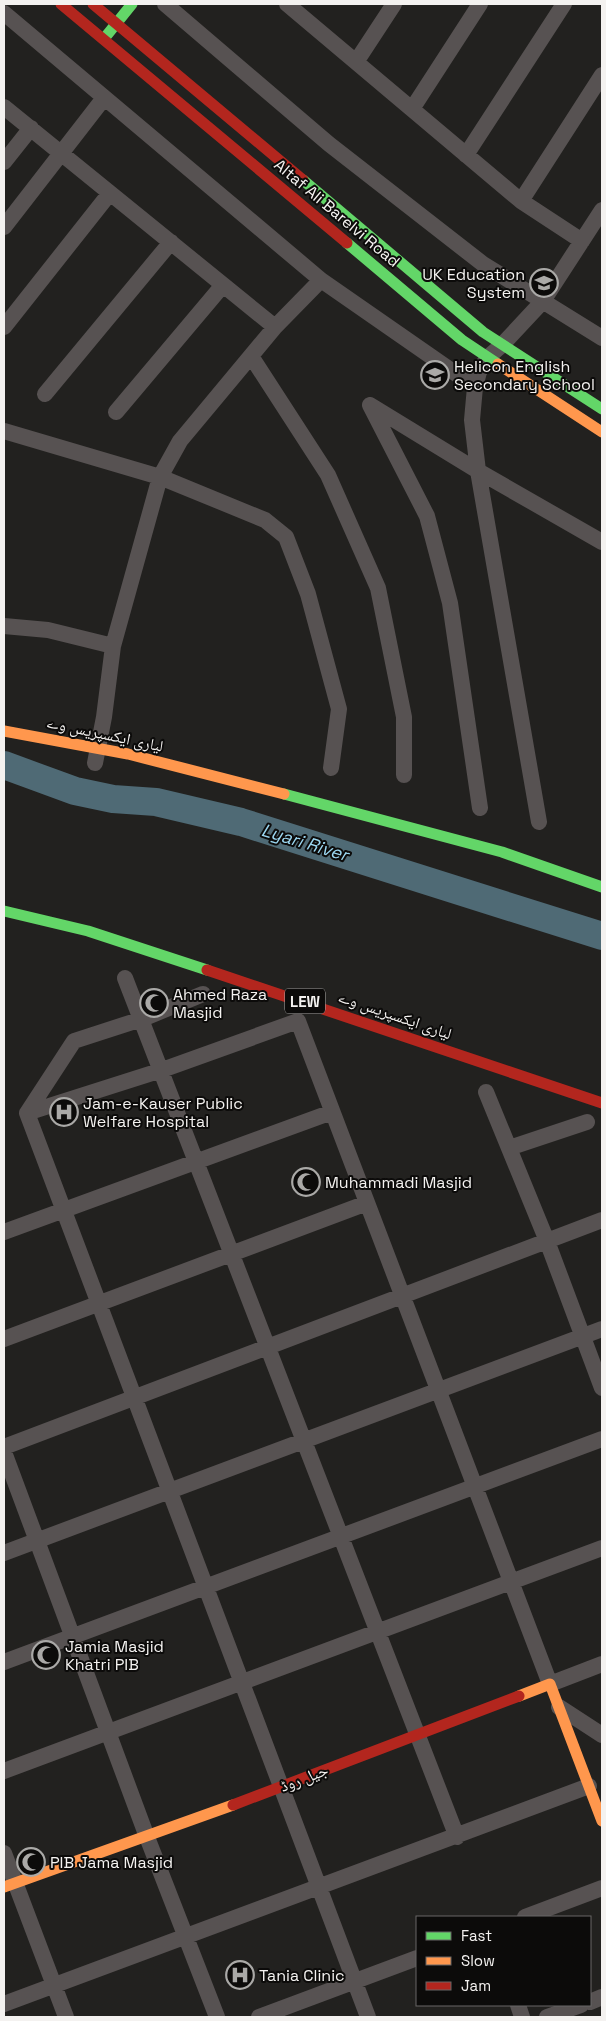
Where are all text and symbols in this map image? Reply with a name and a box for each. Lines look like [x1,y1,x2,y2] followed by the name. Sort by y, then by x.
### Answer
[270,154,404,272] street label: Altaf Ali Barelvi Road
[422,264,525,303] place label: UK Education System
[529,268,559,298] school or university icon: UK Education System
[454,356,595,395] place label: Helicon English Secondary School
[420,360,450,390] school or university icon: Helicon English Secondary School
[45,711,165,757] street label: لیاری ایکسپریس وے
[259,818,353,867] water label: Lyari River
[173,984,267,1023] place label: Ahmed Raza Masjid
[336,986,454,1044] street label: لیاری ایکسپریس وے
[139,988,169,1018] mosque icon: Ahmed Raza Masjid
[285,988,325,1014] road number: LEW
[83,1093,243,1132] place label: Jam-e-Kauser Public Welfare Hospital
[49,1097,79,1127] hospital icon: Jam-e-Kauser Public Welfare Hospital
[291,1167,321,1197] mosque icon: Muhammadi Masjid
[325,1172,472,1193] place label: Muhammadi Masjid
[65,1636,164,1675] place label: Jamia Masjid Khatri PIB
[31,1640,61,1670] mosque icon: Jamia Masjid Khatri PIB
[277,1759,331,1797] street label: جیل روڈ
[16,1847,46,1877] mosque icon: PIB Jama Masjid
[50,1852,173,1873] place label: PIB Jama Masjid
[416,1916,591,2006] legend
[461,1926,492,1945] text: Fast
[461,1951,495,1970] text: Slow
[225,1960,255,1990] hospital icon: Tania Clinic
[259,1965,345,1986] place label: Tania Clinic
[461,1976,491,1995] text: Jam

